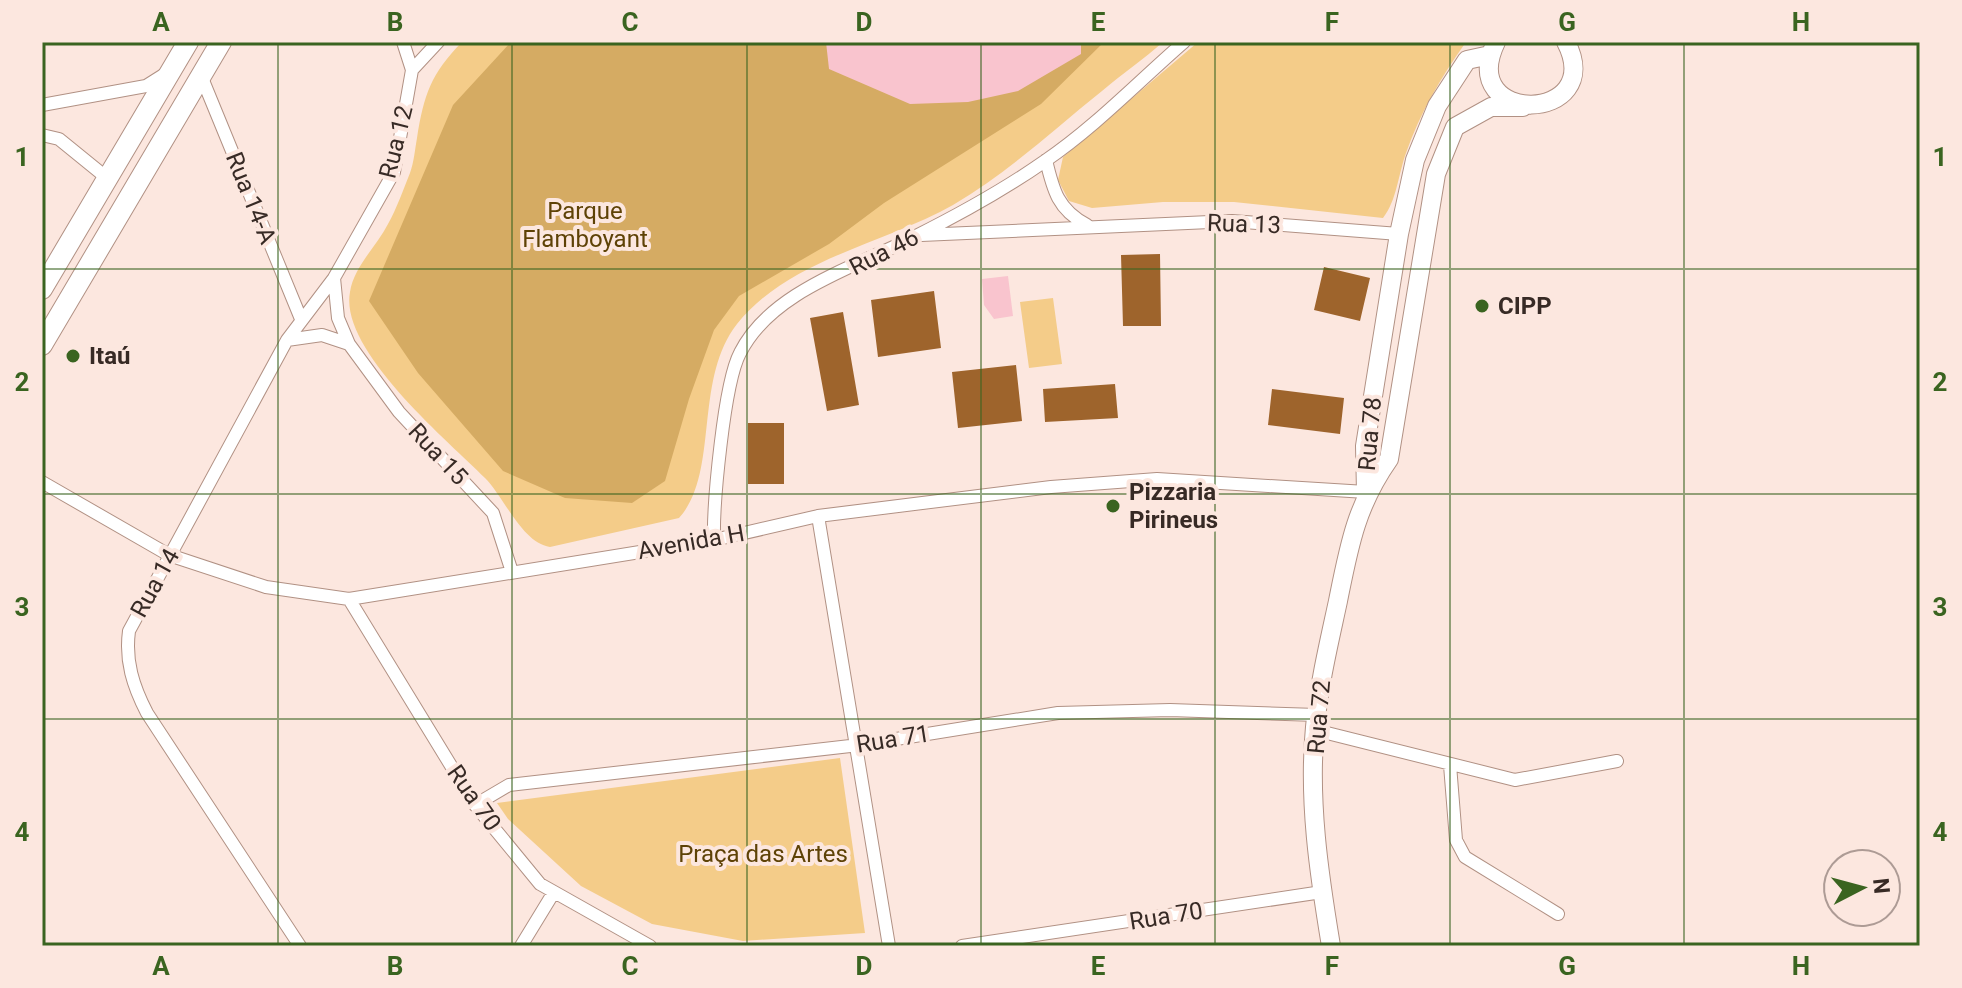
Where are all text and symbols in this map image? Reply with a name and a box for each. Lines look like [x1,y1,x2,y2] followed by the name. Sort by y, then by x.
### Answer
[152,7,170,37] text: A
[387,7,403,37] text: B
[621,7,639,37] text: C
[856,7,872,37] text: D
[1091,7,1106,37] text: E
[1325,7,1339,37] text: F
[1558,7,1576,37] text: G
[1792,7,1810,37] text: H
[373,103,419,181] street label: Rua 12
[15,142,29,172] text: 1
[1933,142,1947,172] text: 1
[220,148,282,248] street label: Rua 14-A
[522,197,648,253] park label: Parque Flamboyant
[1207,209,1281,239] street label: Rua 13
[845,223,923,281] street label: Rua 46
[1498,292,1552,320] place label: CIPP
[1473,297,1491,315] marker: CIPP
[89,342,130,370] place label: Itaú
[64,347,82,365] marker: Itaú
[15,367,29,397] text: 2
[1933,367,1947,397] text: 2
[1353,396,1387,472] street label: Rua 78
[403,417,473,491] street label: Rua 15
[1129,478,1218,534] place label: Pizzaria Pirineus
[1104,497,1122,515] marker: Pizzaria Pirineus
[635,519,747,565] street label: Avenida H
[125,544,185,622] street label: Rua 14
[15,592,29,622] text: 3
[1933,592,1947,622] text: 3
[1302,679,1336,755] street label: Rua 72
[854,719,932,759] street label: Rua 71
[441,760,507,836] street label: Rua 70
[15,817,30,847] text: 4
[1933,817,1948,847] text: 4
[678,840,848,868] park label: Praça das Artes
[1822,848,1902,928] north arrow
[1868,877,1895,895] text: N
[1127,896,1205,936] street label: Rua 70
[152,951,170,981] text: A
[387,951,403,981] text: B
[621,951,639,981] text: C
[856,951,872,981] text: D
[1091,951,1106,981] text: E
[1325,951,1339,981] text: F
[1558,951,1576,981] text: G
[1792,951,1810,981] text: H

